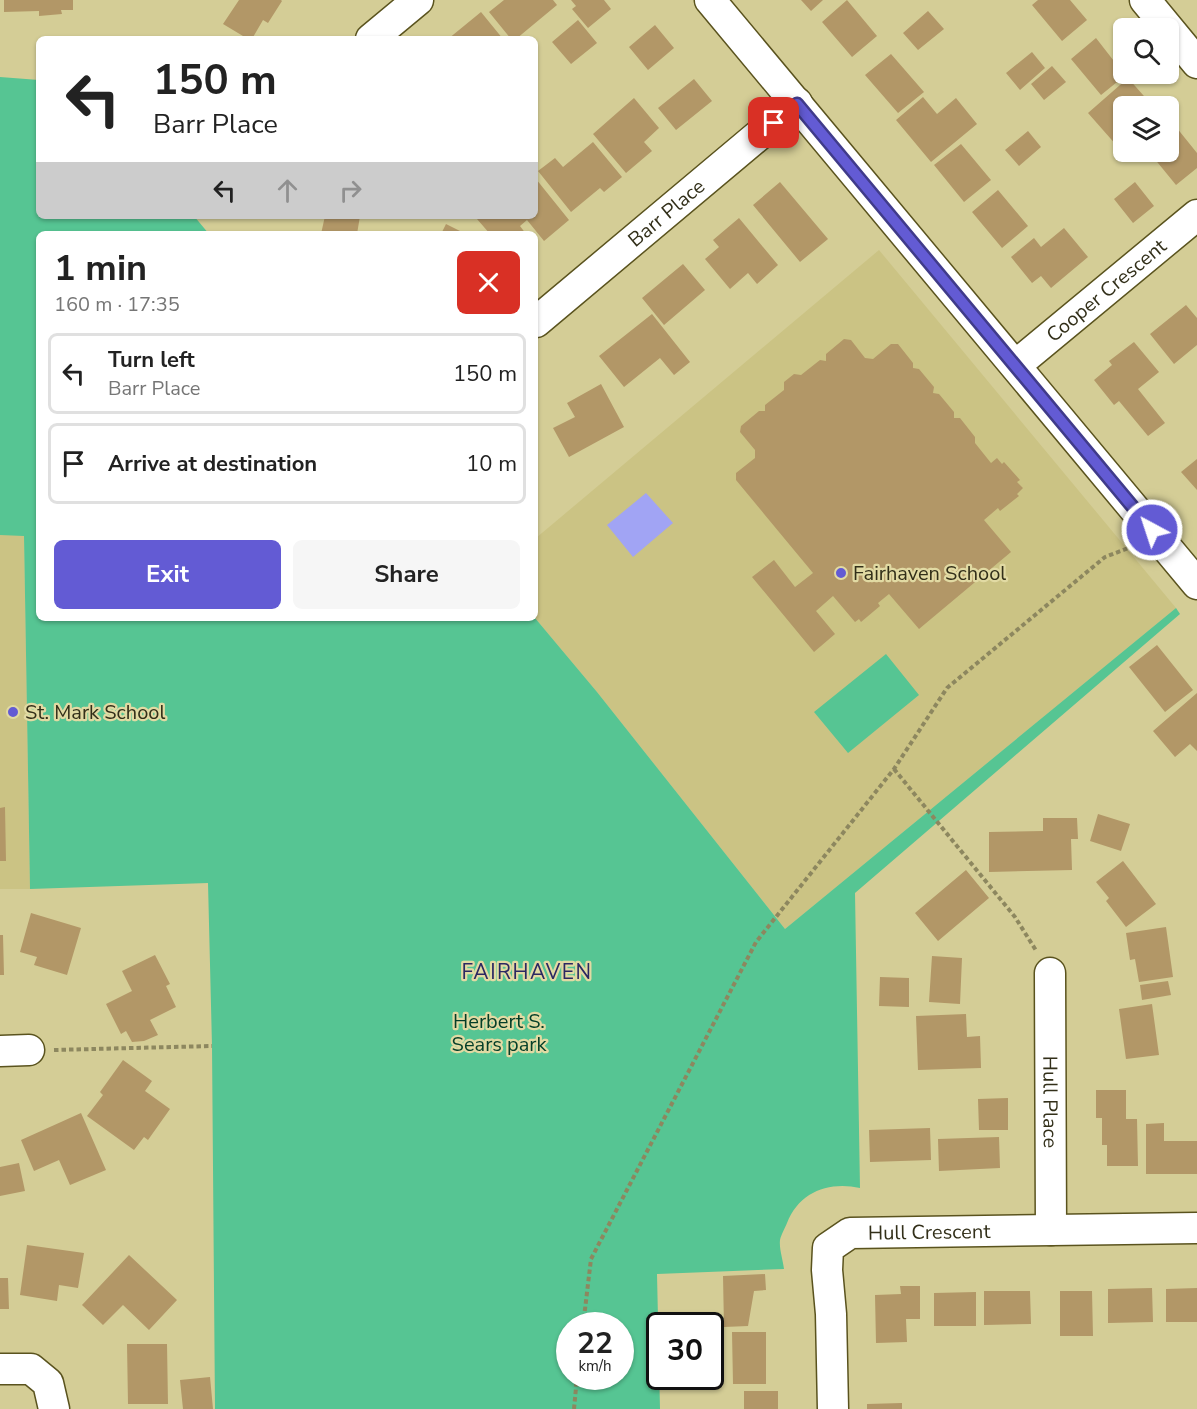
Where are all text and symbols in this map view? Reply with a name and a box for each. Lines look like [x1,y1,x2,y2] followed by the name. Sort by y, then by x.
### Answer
[1113,18,1179,162] map controls
[1113,18,1179,84] button: search
[153,52,277,109] text: 150 m
[54,60,132,138] icon: left
[1113,96,1179,162] button: layers
[748,97,799,148] pin
[153,106,278,143] text: Barr Place
[757,106,790,139] icon: arrive
[622,173,710,253] street label: Barr Place
[208,174,241,207] icon: left
[271,174,304,207] icon: ahead
[334,174,367,207] icon: right
[1040,232,1173,348] street label: Cooper Crescent
[54,244,147,293] text: 1 min
[457,251,520,314] button: close
[54,291,180,318] text: 160 m · 17:35
[108,345,195,375] text: Turn left
[57,357,90,390] icon: left
[453,359,517,389] text: 150 m
[108,375,200,402] text: Barr Place
[57,447,90,480] icon: arrive
[108,449,317,479] text: Arrive at destination
[466,449,517,479] text: 10 m
[1120,498,1184,562] position arrow
[54,540,281,609] button: Exit
[293,540,520,609] button: Share
[853,560,1006,587] place label: Fairhaven School
[834,566,848,580] marker: Fairhaven School
[25,699,165,726] place label: St. Mark School
[6,705,20,719] marker: St. Mark School
[462,958,592,986] district label: FAIRHAVEN
[452,1008,547,1058] park label: Herbert S. Sears park
[1037,1056,1064,1148] street label: Hull Place
[868,1217,991,1246] street label: Hull Crescent
[646,1312,724,1390] speed limit sign: 30
[577,1323,613,1364] text: 22
[578,1356,612,1376] text: km/h

